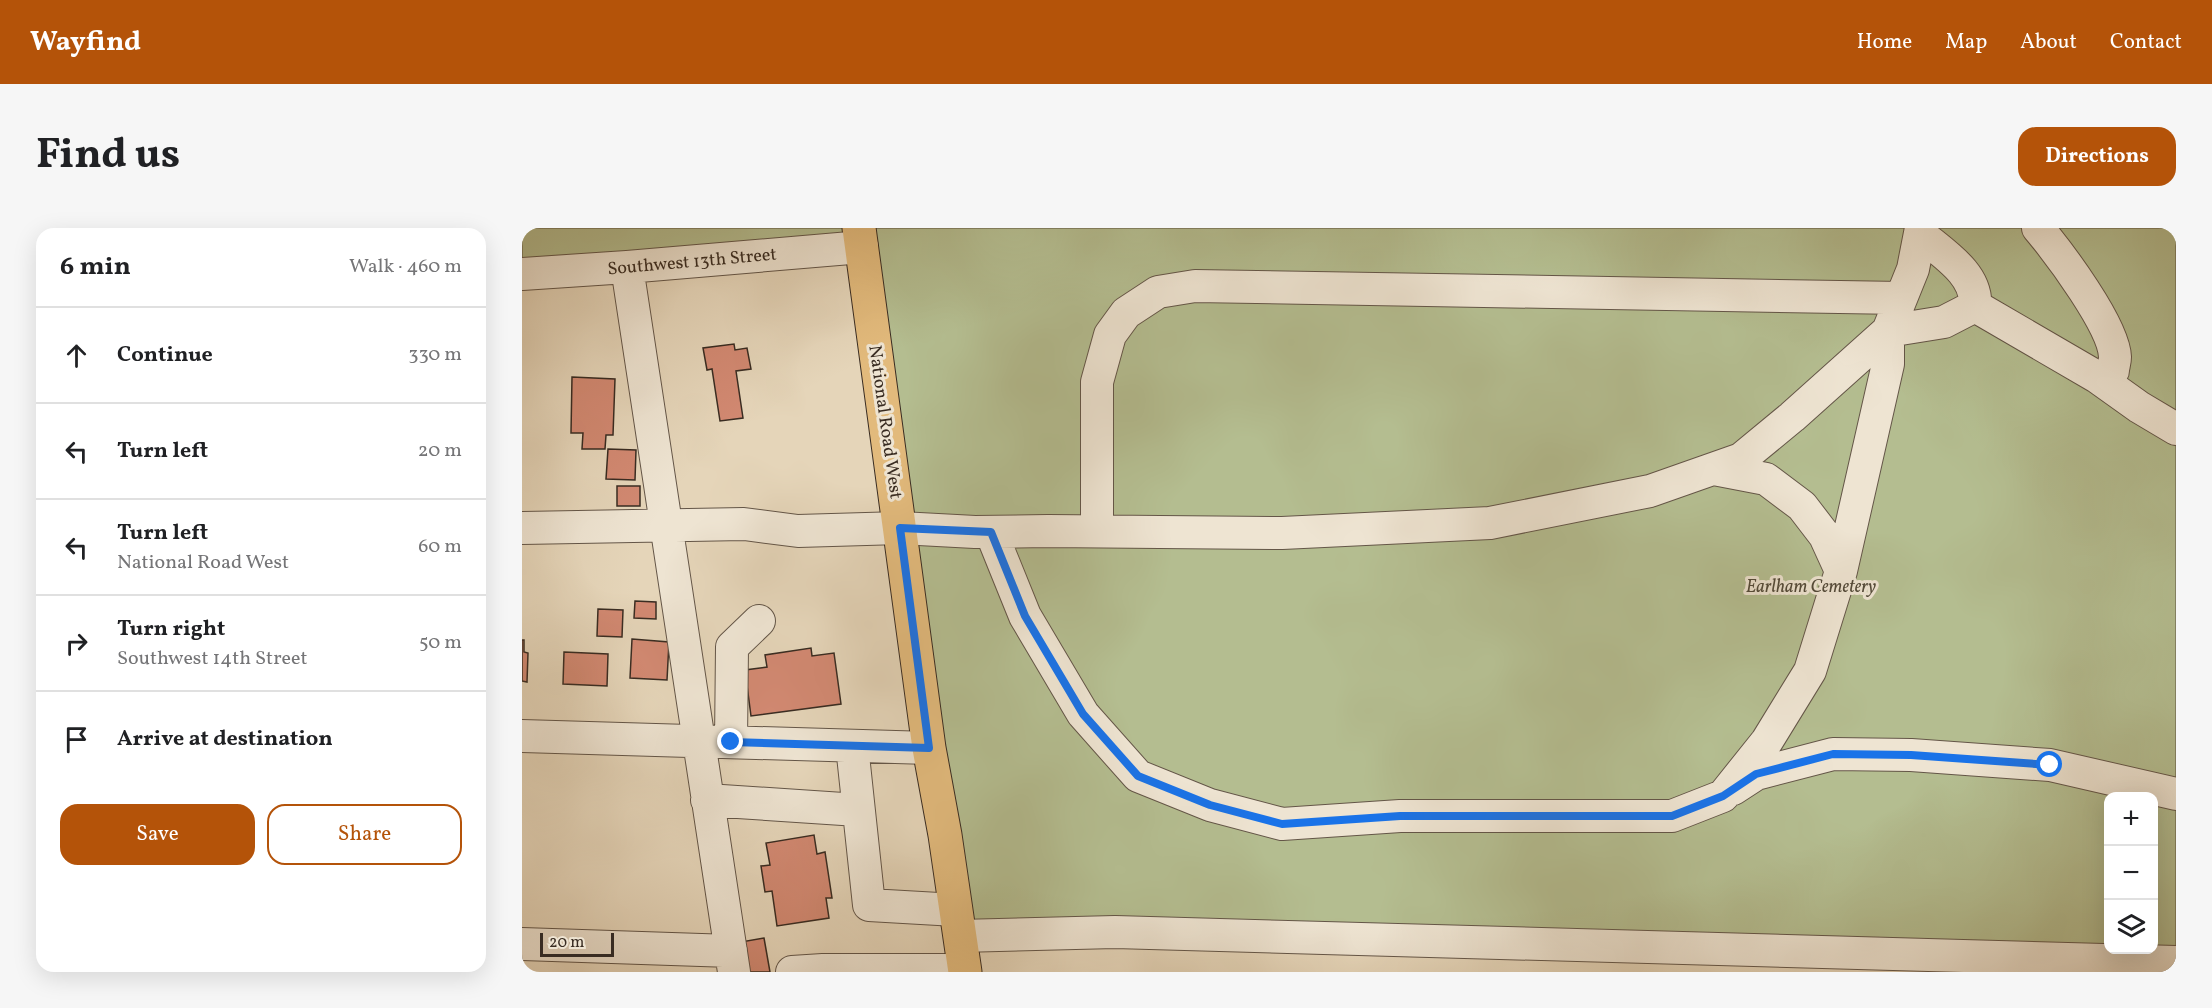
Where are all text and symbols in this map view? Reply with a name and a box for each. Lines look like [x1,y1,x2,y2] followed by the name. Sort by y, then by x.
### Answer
[30,23,141,62] text: Wayfind
[1857,28,1912,57] text: Home
[1945,28,1987,57] text: Map
[2020,28,2077,57] text: About
[2110,28,2182,57] text: Contact
[36,127,180,186] text: Find us
[2018,127,2176,186] button: Directions
[606,243,778,282] street label: Southwest 13th Street
[60,249,131,285] text: 6 min
[349,253,462,281] text: Walk · 460 m
[60,339,93,372] icon: ahead
[117,340,213,371] text: Continue
[408,341,462,369] text: 330 m
[861,344,908,501] street label: National Road West
[60,435,93,468] icon: left
[117,436,208,467] text: Turn left
[418,437,462,465] text: 20 m
[117,518,208,549] text: Turn left
[60,531,93,564] icon: left
[418,533,462,561] text: 60 m
[117,549,289,577] text: National Road West
[1746,575,1876,600] park label: Earlham Cemetery
[117,614,225,645] text: Turn right
[60,627,93,660] icon: right
[419,629,462,657] text: 50 m
[117,645,308,673] text: Southwest 14th Street
[60,723,93,756] icon: arrive
[117,724,333,755] text: Arrive at destination
[717,728,743,754] route end
[2036,751,2062,777] route start
[2104,792,2158,954] map controls
[2104,792,2158,846] button: +
[60,804,255,865] button: Save
[267,804,462,865] button: Share
[2104,846,2158,900] button: −
[2104,900,2158,954] button: layers
[540,930,614,958] scale bar
[549,932,584,954] text: 20 m

